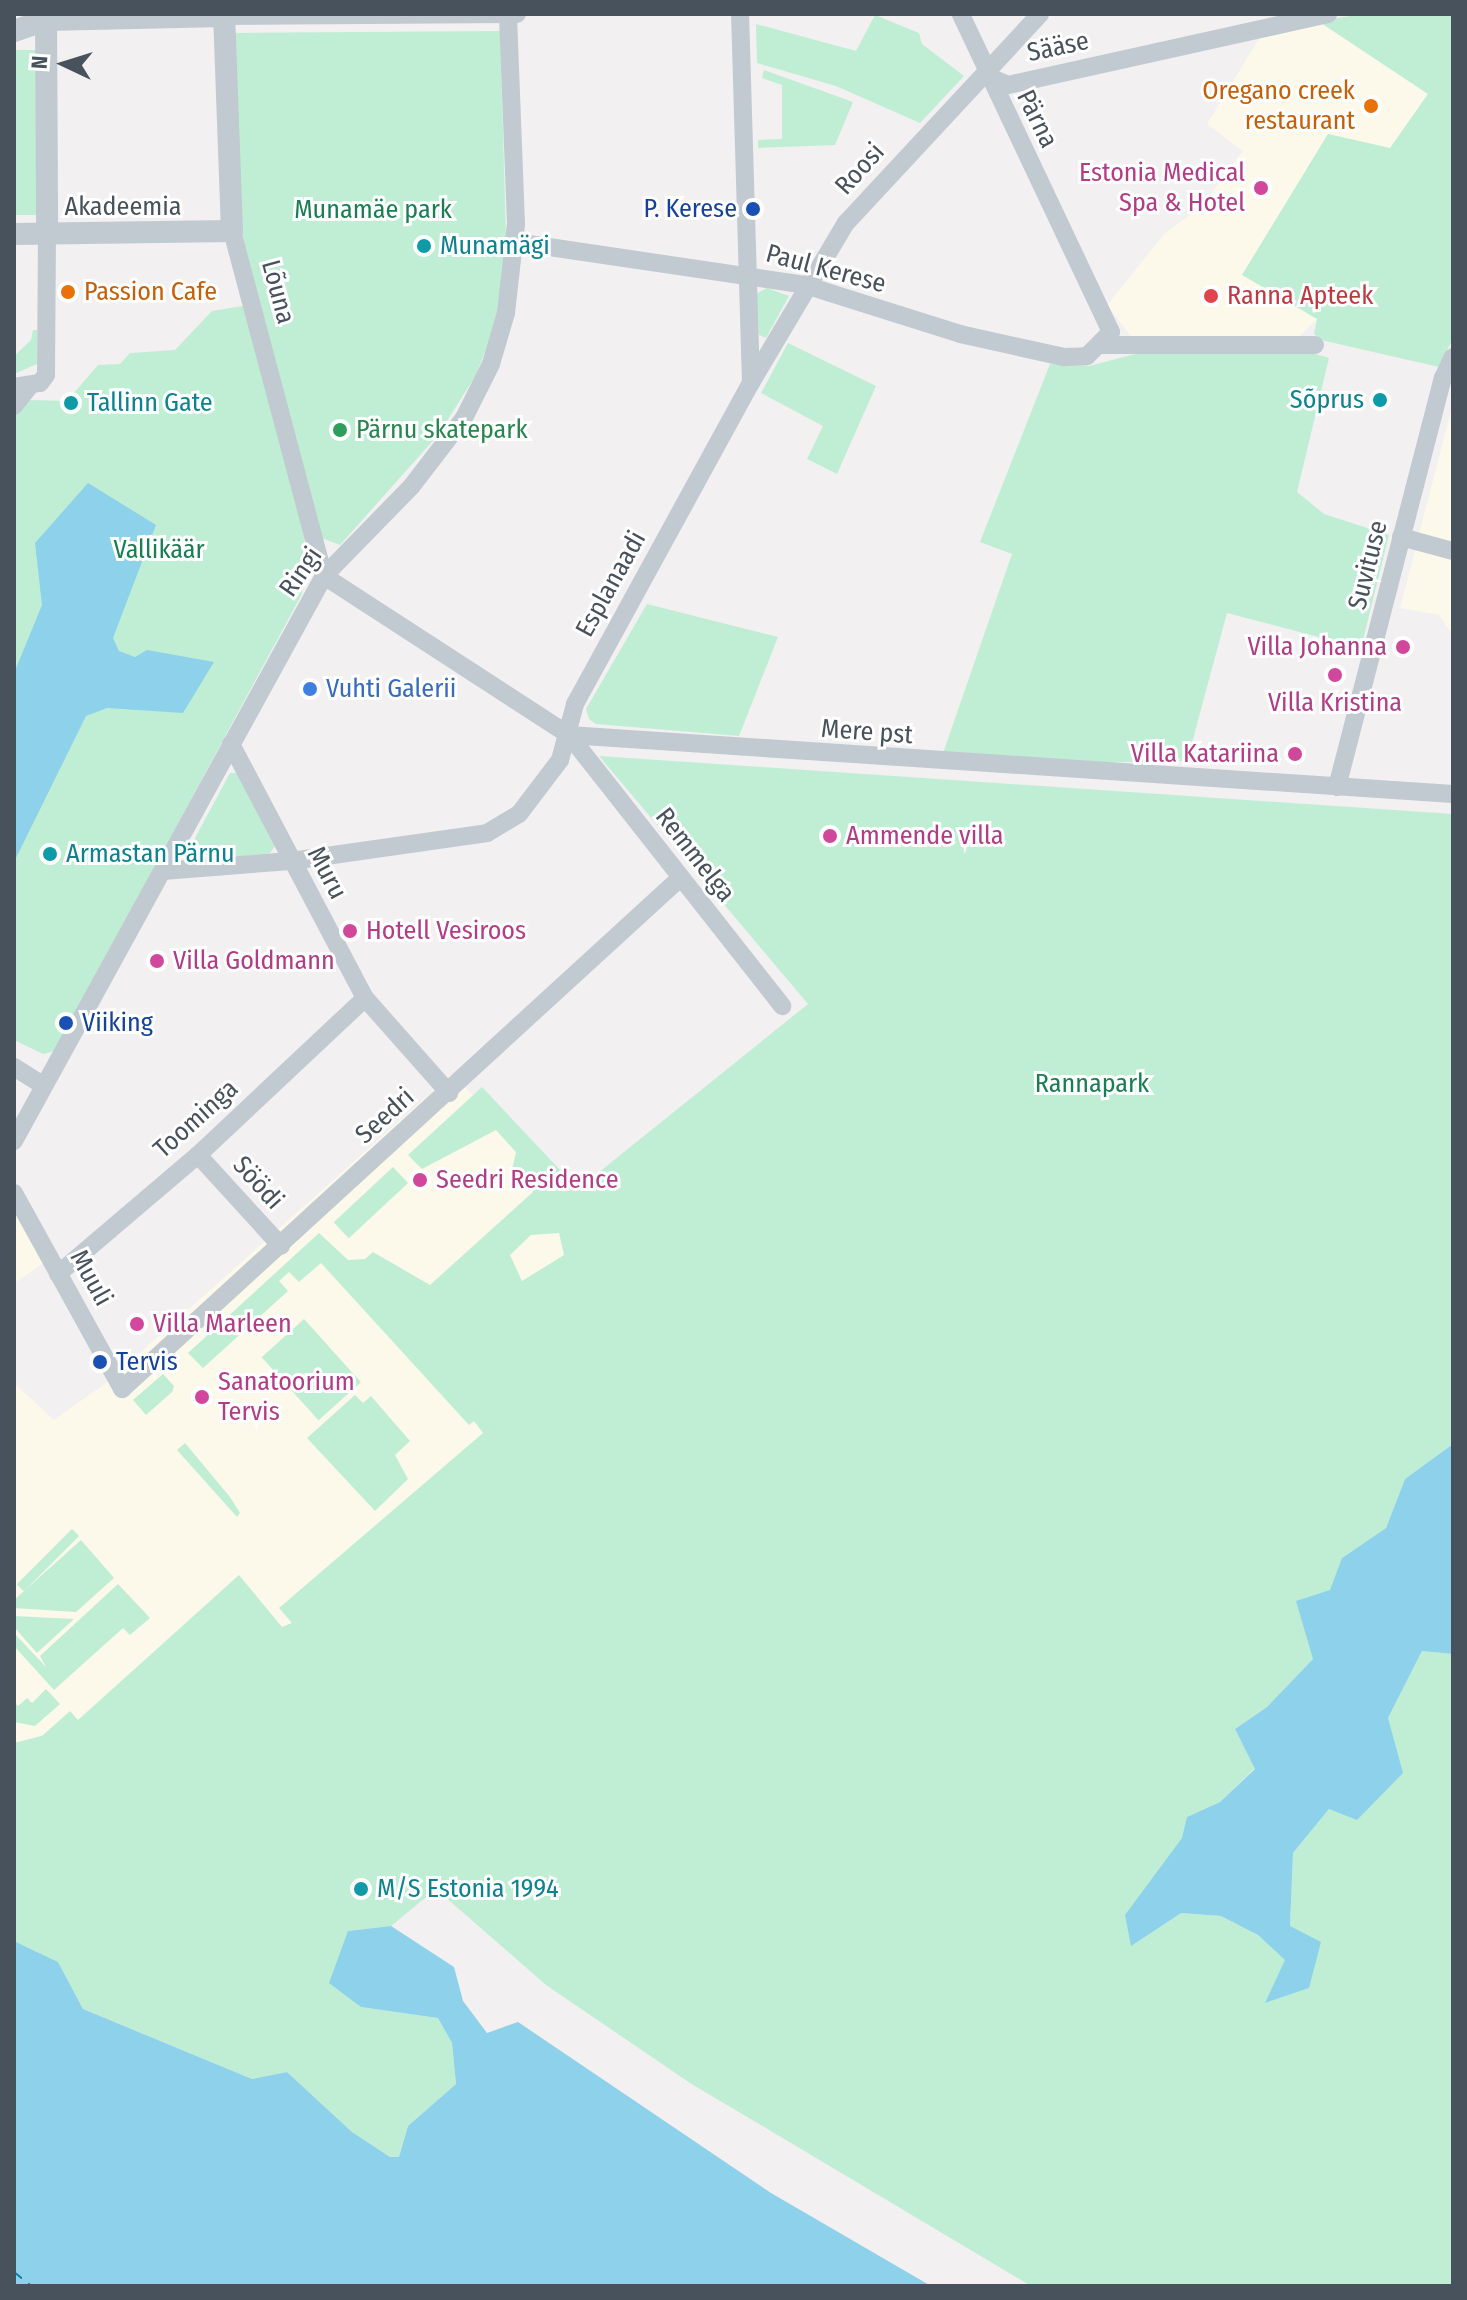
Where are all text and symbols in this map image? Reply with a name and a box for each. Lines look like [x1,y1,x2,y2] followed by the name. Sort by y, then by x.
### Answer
[24,24,104,104] north arrow
[1024,25,1092,69] street label: Sääse
[26,55,53,70] text: N
[1202,75,1355,136] place label: Oregano creek restaurant
[1010,85,1064,153] street label: Pärna
[1362,97,1380,115] marker: Oregano creek restaurant
[829,137,891,201] street label: Roosi
[1079,157,1245,218] place label: Estonia Medical Spa & Hotel
[1252,179,1270,197] marker: Estonia Medical Spa & Hotel
[64,191,182,223] street label: Akadeemia
[644,193,737,225] place label: P. Kerese
[294,194,452,226] park label: Munamäe park
[744,200,762,218] marker: P. Kerese
[440,230,550,262] place label: Munamägi
[415,237,433,255] marker: Munamägi
[763,238,889,300] street label: Paul Kerese
[255,257,301,327] street label: Lõuna
[84,276,217,308] place label: Passion Cafe
[1227,280,1373,312] place label: Ranna Apteek
[59,283,77,301] marker: Passion Cafe
[1202,287,1220,305] marker: Ranna Apteek
[1290,384,1364,416] place label: Sõprus
[87,387,213,419] place label: Tallinn Gate
[1371,391,1389,409] marker: Sõprus
[62,394,80,412] marker: Tallinn Gate
[356,414,528,446] place label: Pärnu skatepark
[331,421,349,439] marker: Pärnu skatepark
[1342,517,1394,613] street label: Suvituse
[569,526,653,642] street label: Esplanaadi
[113,534,205,566] park label: Vallikäär
[273,541,329,603] street label: Ringi
[1247,631,1387,663] place label: Villa Johanna
[1394,638,1412,656] marker: Villa Johanna
[1326,666,1344,684] marker: Villa Kristina
[326,673,456,705] place label: Vuhti Galerii
[301,680,319,698] marker: Vuhti Galerii
[1268,687,1402,719] place label: Villa Kristina
[820,713,914,751] street label: Mere pst
[1131,738,1279,770] place label: Villa Katariina
[1286,745,1304,763] marker: Villa Katariina
[649,802,741,908] street label: Remmelga
[846,820,1004,852] place label: Ammende villa
[821,827,839,845] marker: Ammende villa
[66,838,235,870] place label: Armastan Pärnu
[300,842,354,904] street label: Muru
[41,845,59,863] marker: Armastan Pärnu
[366,915,526,947] place label: Hotell Vesiroos
[341,922,359,940] marker: Hotell Vesiroos
[173,945,335,977] place label: Villa Goldmann
[148,952,166,970] marker: Villa Goldmann
[82,1007,153,1039] place label: Viiking
[57,1014,75,1032] marker: Viiking
[1035,1068,1149,1100] park label: Rannapark
[147,1073,245,1165] street label: Toominga
[349,1082,421,1150] street label: Seedri
[226,1150,290,1216] street label: Söödi
[436,1164,618,1196] place label: Seedri Residence
[411,1171,429,1189] marker: Seedri Residence
[63,1245,119,1311] street label: Muuli
[153,1308,292,1340] place label: Villa Marleen
[128,1315,146,1333] marker: Villa Marleen
[116,1346,178,1378] place label: Tervis
[91,1353,109,1371] marker: Tervis
[218,1366,355,1428] place label: Sanatoorium Tervis
[193,1388,211,1406] marker: Sanatoorium Tervis
[377,1873,559,1905] place label: M/S Estonia 1994
[352,1880,370,1898] marker: M/S Estonia 1994

